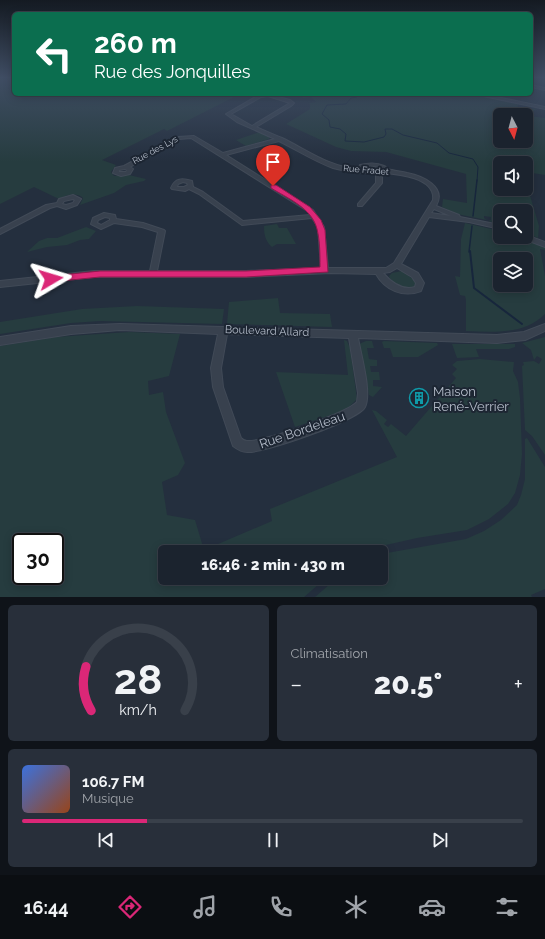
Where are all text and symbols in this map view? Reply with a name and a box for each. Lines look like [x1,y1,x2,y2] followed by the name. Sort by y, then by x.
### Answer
[94,27,177,60] text: 260 m
[28,28,80,80] icon: left
[94,61,251,82] text: Rue des Jonquilles
[493,108,533,148] north arrow
[493,108,533,292] map controls
[131,134,180,166] street label: Rue des Lys
[256,145,290,186] pin
[262,151,284,173] icon: arrive
[493,156,533,196] button: sound
[343,163,389,177] street label: Rue Fradet
[493,204,533,244] button: search
[493,252,533,292] button: layers
[30,258,72,300] position arrow
[225,323,310,339] street label: Boulevard Allard
[433,384,509,414] place label: Maison René-Verrier
[408,387,430,409] building icon: Maison René-Verrier
[257,408,347,452] street label: Rue Bordeleau
[12,533,64,585] speed limit sign: 30
[201,556,345,574] text: 16:46 · 2 min · 430 m
[291,646,368,661] text: Climatisation
[114,655,163,704] text: 28
[374,666,442,701] text: 20.5°
[291,671,302,697] text: −
[514,671,523,697] text: +
[119,702,157,718] text: km/h
[82,773,144,791] text: 106.7 FM
[82,791,134,806] text: Musique
[95,829,117,851] icon: previous
[262,829,284,851] icon: pause
[429,829,451,851] icon: next
[116,893,144,921] icon: directions
[191,893,219,921] icon: music
[267,893,295,921] icon: phone
[342,893,370,921] icon: climate
[418,893,446,921] icon: car
[493,893,521,921] icon: filters
[24,897,69,918] text: 16:44

